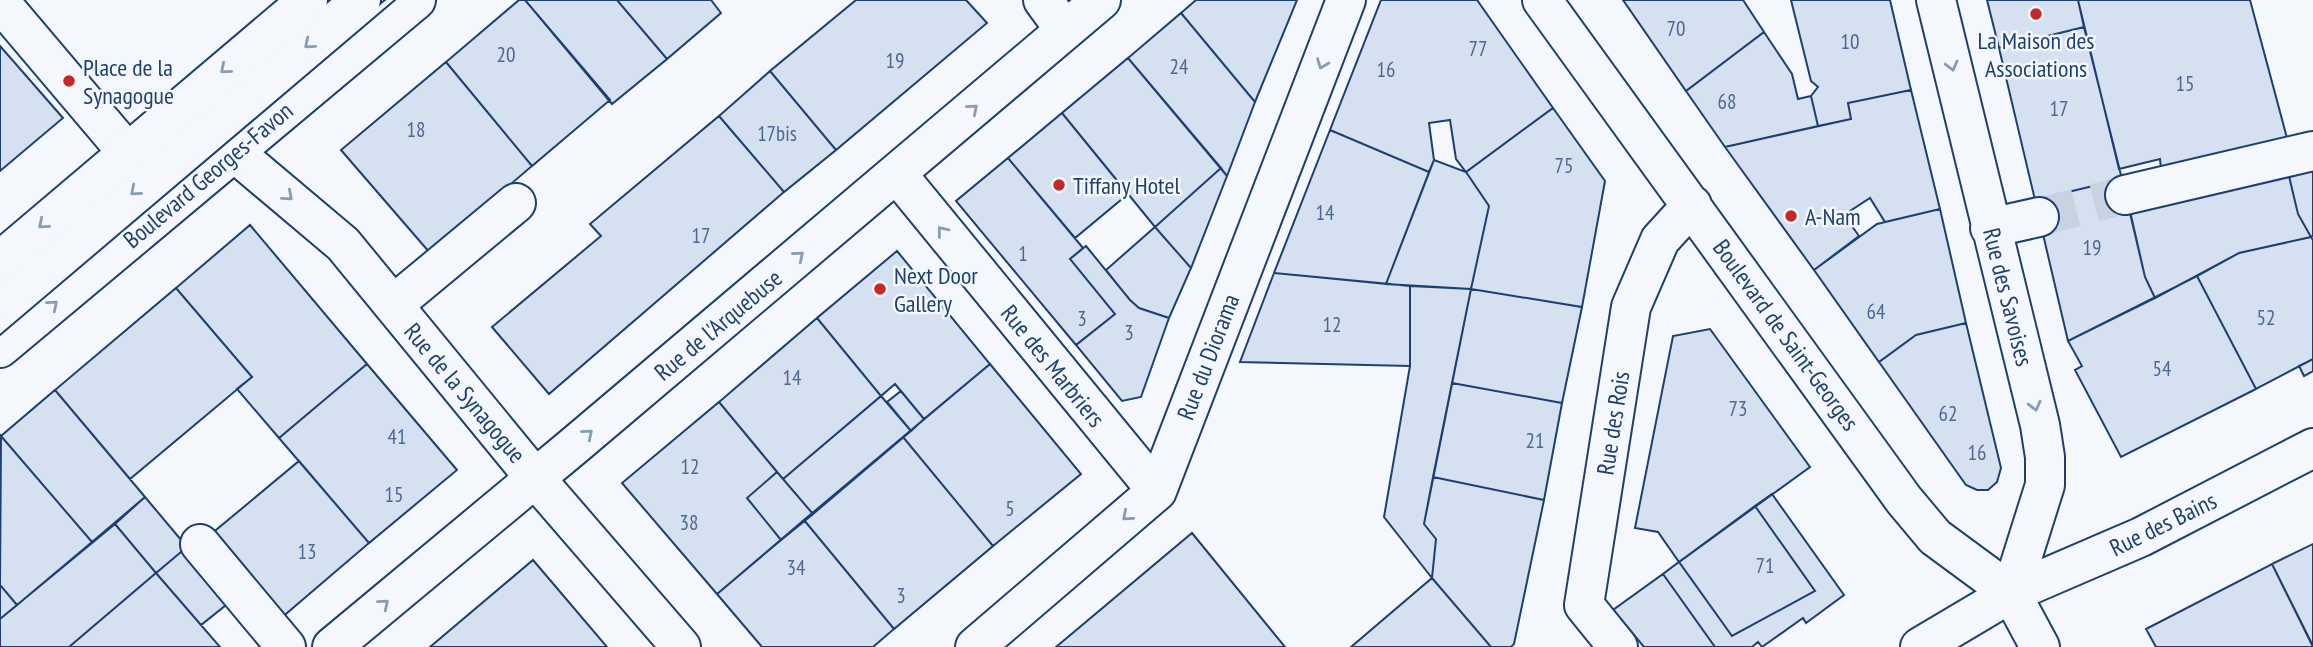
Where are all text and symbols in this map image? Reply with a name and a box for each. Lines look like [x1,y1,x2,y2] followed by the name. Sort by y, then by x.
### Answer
[2028,6,2044,22] marker: La Maison des Associations
[1667,15,1685,42] house number: 70
[1978,25,2094,84] place label: La Maison des Associations
[1841,28,1859,55] house number: 10
[1469,35,1487,62] house number: 77
[305,36,318,48] one-way arrow
[497,41,515,68] house number: 20
[886,47,904,74] house number: 19
[83,52,174,111] place label: Place de la Synagogue
[1170,53,1189,80] house number: 24
[1377,56,1395,83] house number: 16
[1316,57,1330,69] one-way arrow
[1943,60,1958,72] one-way arrow
[220,61,232,74] one-way arrow
[2176,70,2194,97] house number: 15
[61,73,77,89] marker: Place de la Synagogue
[1718,88,1736,115] house number: 68
[117,95,299,255] street label: Boulevard Georges-Favon
[2050,95,2068,122] house number: 17
[965,105,978,117] one-way arrow
[407,116,425,143] house number: 18
[757,120,797,147] house number: 17bis
[1555,152,1573,179] house number: 75
[1073,170,1180,201] place label: Tiffany Hotel
[1051,177,1067,193] marker: Tiffany Hotel
[131,183,144,195] one-way arrow
[280,188,293,200] one-way arrow
[1316,199,1335,226] house number: 14
[1805,201,1861,232] place label: A-Nam
[1783,208,1799,224] marker: A-Nam
[39,216,52,228] one-way arrow
[692,222,710,249] house number: 17
[1976,225,2040,369] street label: Rue des Savoises
[937,226,950,238] one-way arrow
[1706,233,1866,437] street label: Boulevard de Saint-Georges
[2083,234,2101,261] house number: 19
[1018,240,1028,267] house number: 1
[791,252,804,264] one-way arrow
[894,260,978,319] place label: Next Door Gallery
[648,263,788,387] street label: Rue de l'Arquebuse
[872,281,888,297] marker: Next Door Gallery
[1170,290,1246,424] street label: Rue du Diorama
[994,298,1112,434] street label: Rue des Marbriers
[1867,298,1886,325] house number: 64
[45,300,57,313] one-way arrow
[2257,304,2275,331] house number: 52
[1077,305,1087,332] house number: 3
[1323,311,1341,338] house number: 12
[397,317,533,469] street label: Rue de la Synagogue
[1124,319,1134,346] house number: 3
[2153,355,2172,382] house number: 54
[783,364,802,391] house number: 14
[1590,369,1636,477] street label: Rue des Rois
[1729,395,1747,422] house number: 73
[1939,400,1957,427] house number: 62
[2027,400,2041,412] one-way arrow
[388,423,406,450] house number: 41
[1526,427,1544,454] house number: 21
[579,430,592,442] one-way arrow
[1968,439,1986,466] house number: 16
[681,453,699,480] house number: 12
[385,481,403,508] house number: 15
[2104,485,2222,563] street label: Rue des Bains
[1005,495,1015,522] house number: 5
[1122,508,1135,520] one-way arrow
[680,509,698,536] house number: 38
[298,538,316,565] house number: 13
[1756,552,1774,579] house number: 71
[787,554,806,581] house number: 34
[896,582,906,609] house number: 3
[377,599,389,612] one-way arrow

